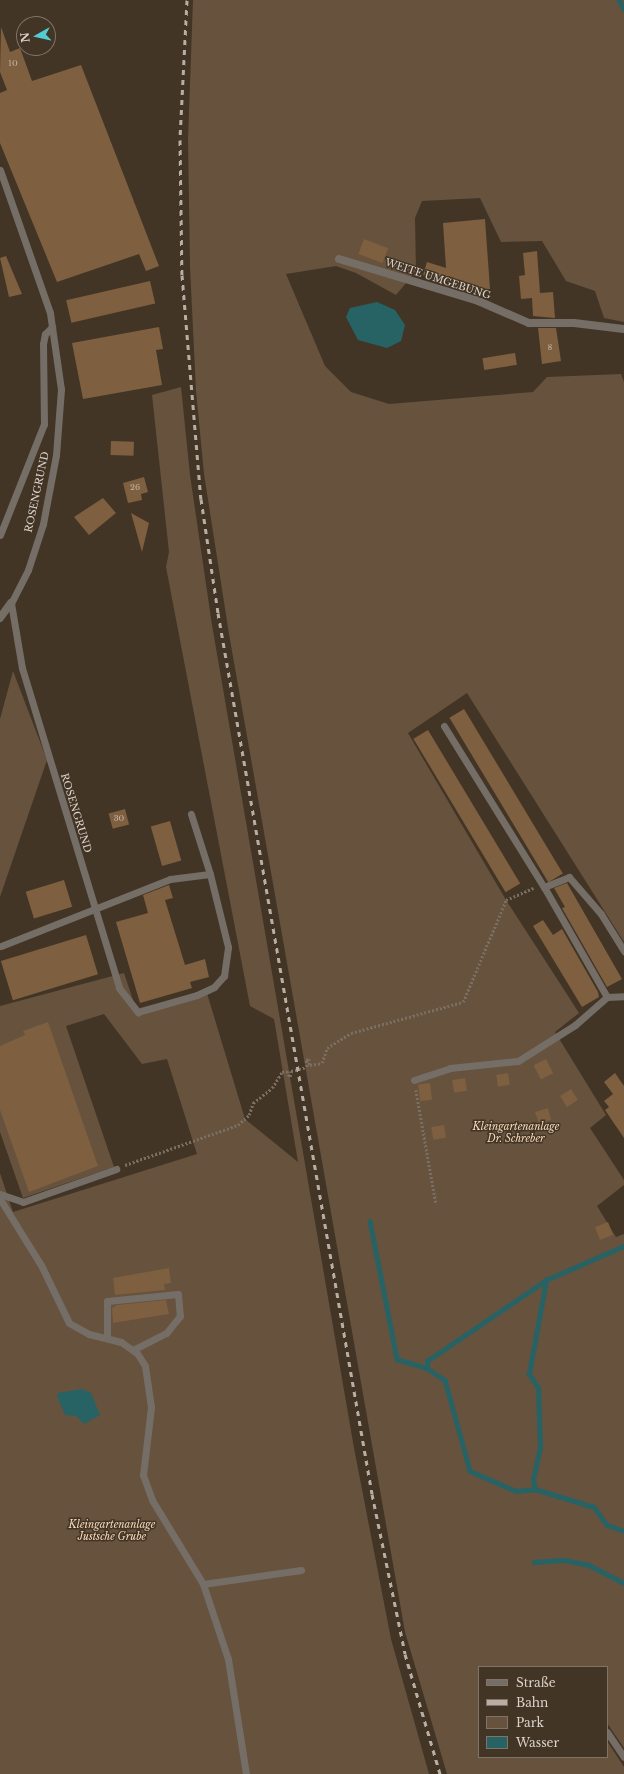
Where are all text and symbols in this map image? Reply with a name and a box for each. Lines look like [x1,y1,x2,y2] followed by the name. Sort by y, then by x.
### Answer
[16,16,56,56] north arrow
[17,31,33,44] text: N
[8,59,18,69] house number: 10
[384,256,492,302] street label: WEITE UMGEBUNG
[548,343,552,353] house number: 8
[23,450,51,534] street label: ROSENGRUND
[130,483,140,493] house number: 26
[58,772,94,854] street label: ROSENGRUND
[114,814,124,824] house number: 30
[473,1120,559,1144] park label: Kleingartenanlage Dr. Schreber
[69,1518,155,1542] park label: Kleingartenanlage Justsche Grube
[478,1666,608,1758] legend
[516,1675,556,1690] text: Straße
[516,1695,548,1710] text: Bahn
[516,1715,544,1730] text: Park
[516,1735,559,1750] text: Wasser

